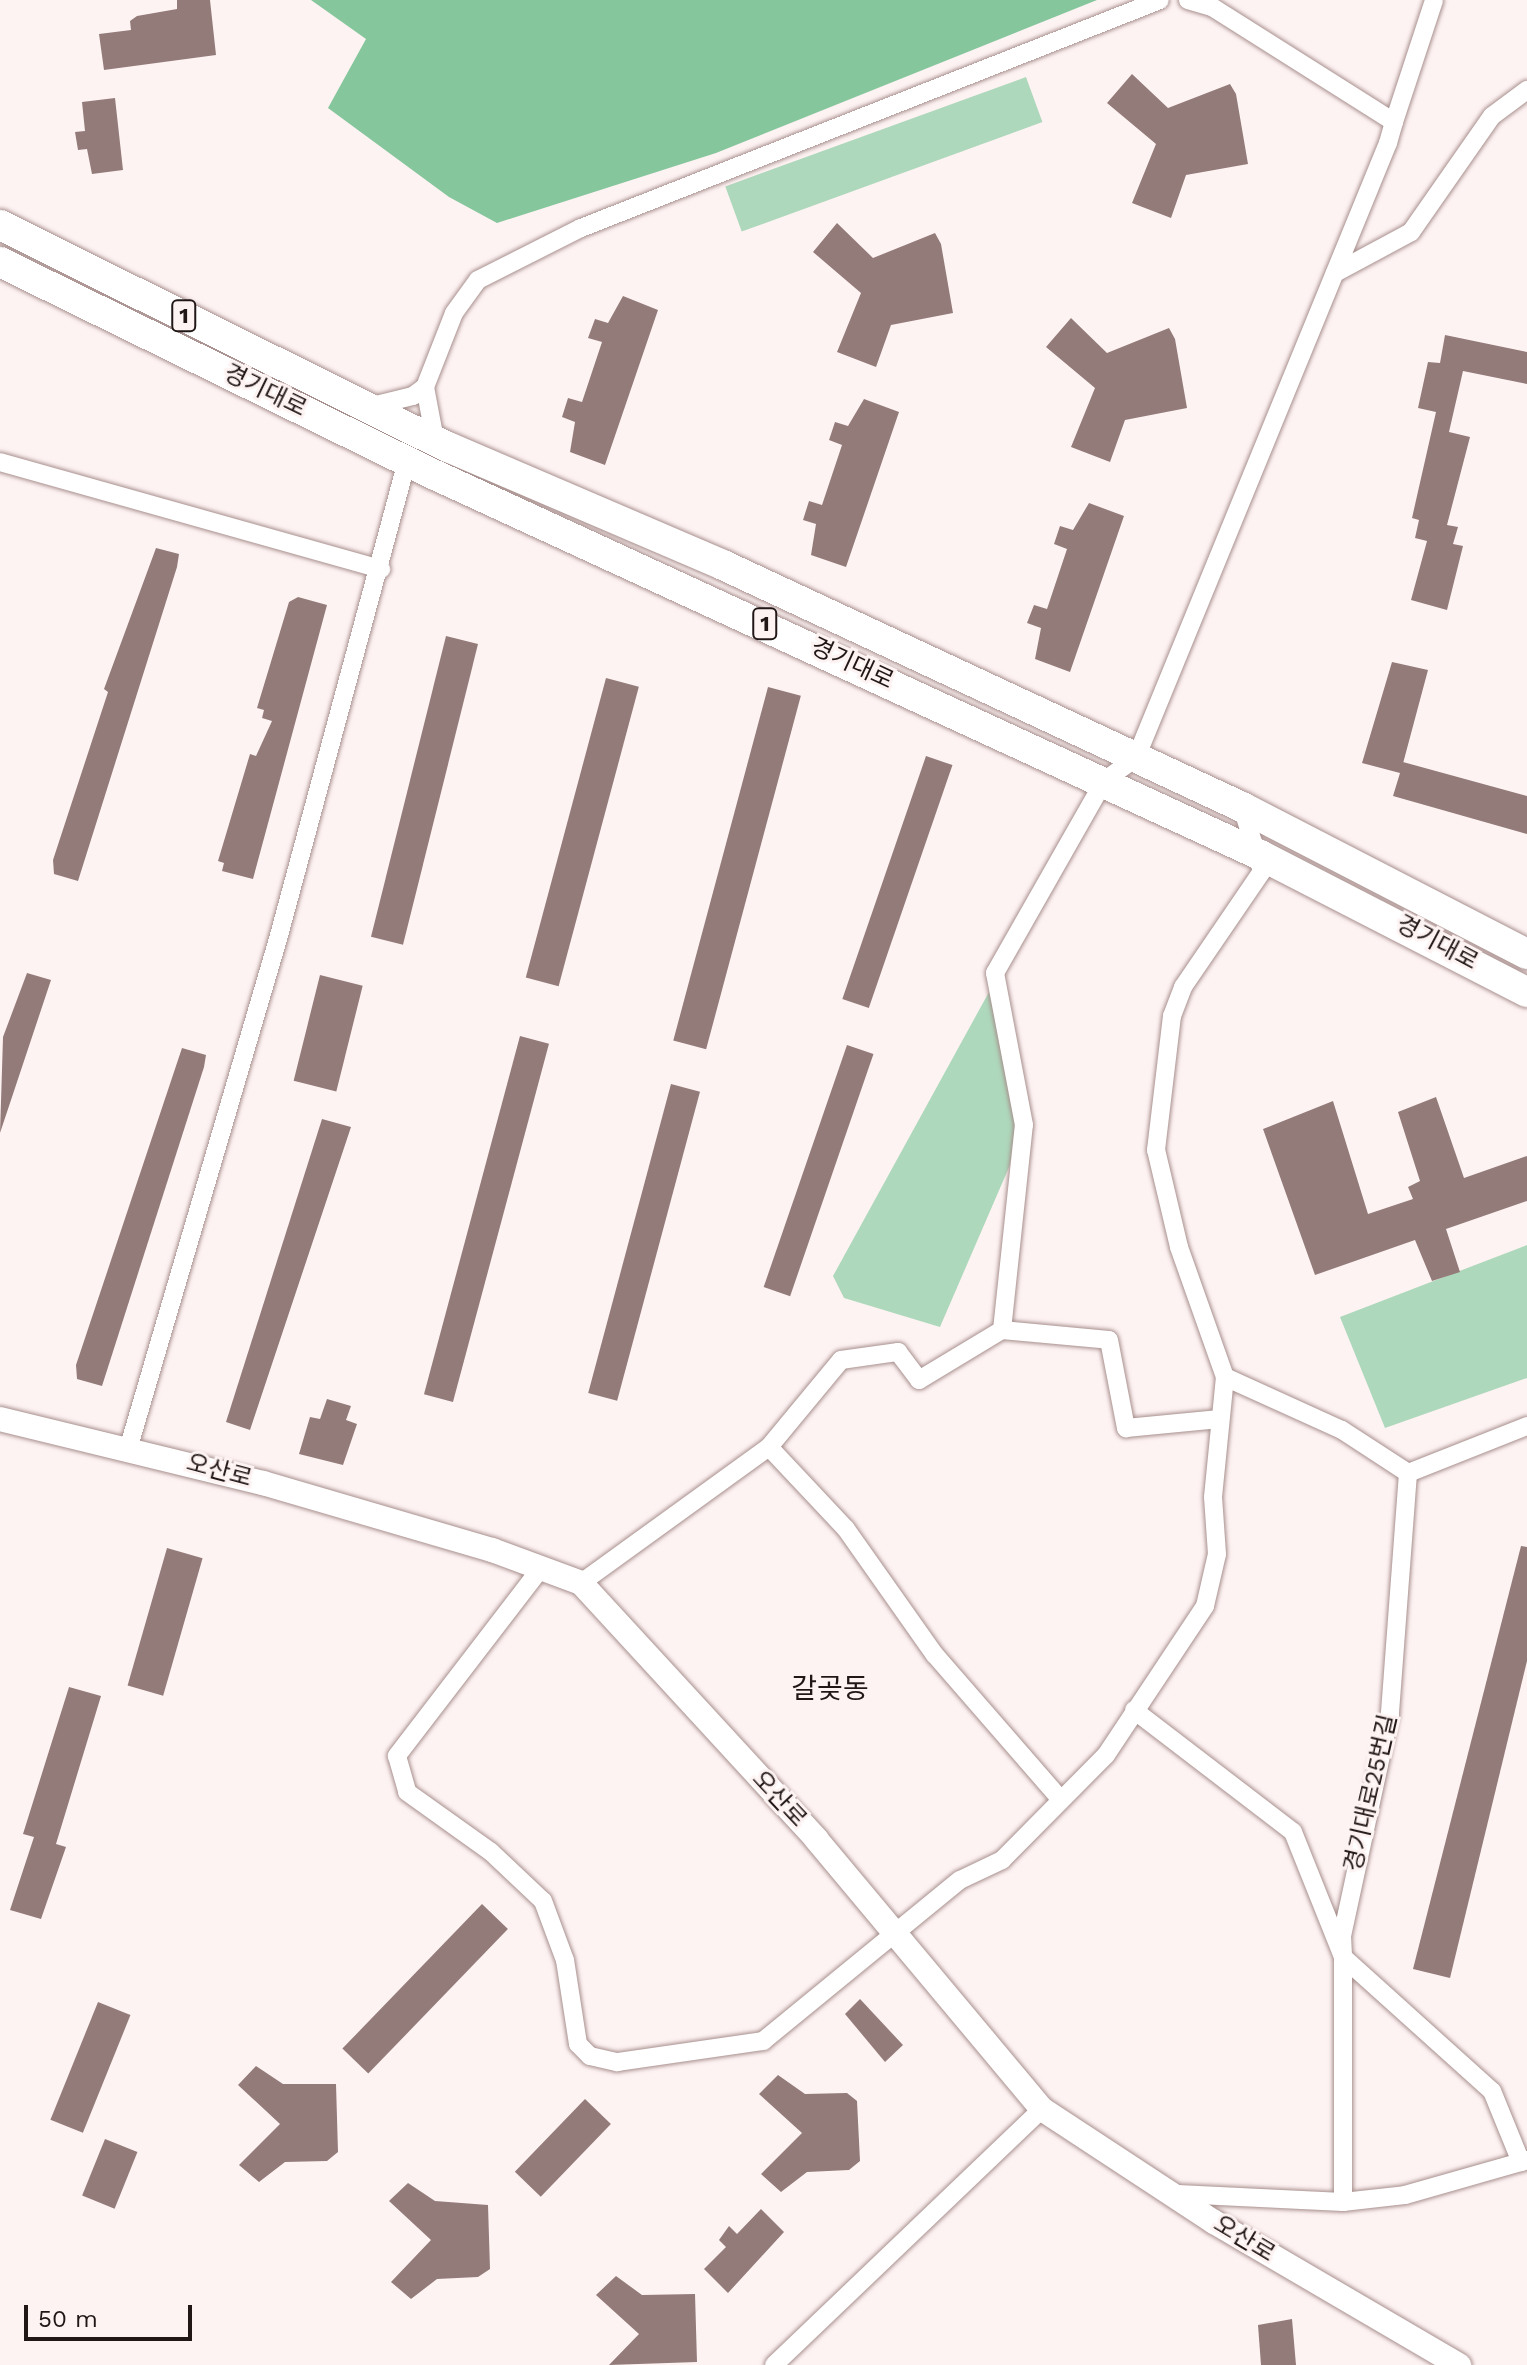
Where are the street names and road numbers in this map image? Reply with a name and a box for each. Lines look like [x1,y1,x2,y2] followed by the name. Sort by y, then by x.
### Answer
[170,298,198,334] road number: 1
[219,359,311,423] street label: 경기대로
[751,606,779,642] road number: 1
[806,632,898,696] street label: 경기대로
[1391,910,1483,976] street label: 경기대로
[183,1449,255,1493] street label: 오산로
[1339,1712,1403,1874] street label: 경기대로25번길
[746,1765,812,1833] street label: 오산로
[1208,2210,1280,2268] street label: 오산로

